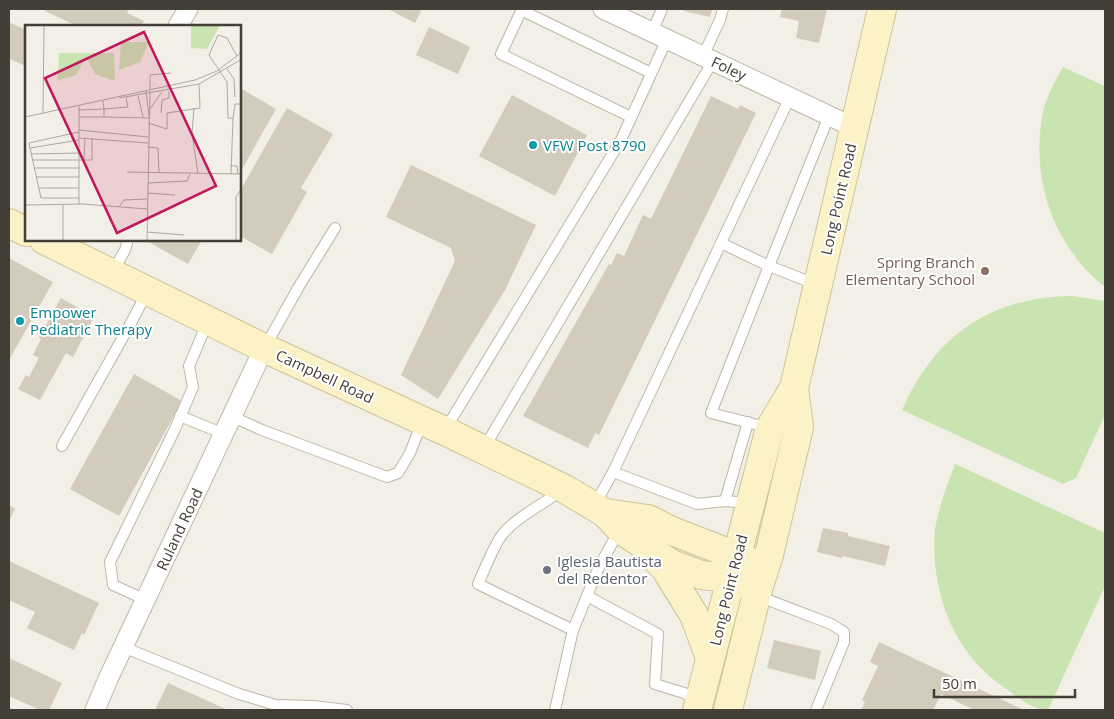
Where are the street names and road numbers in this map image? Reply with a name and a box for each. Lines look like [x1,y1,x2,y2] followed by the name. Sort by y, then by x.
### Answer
[708,51,750,85] street label: Foley
[815,141,861,257] street label: Long Point Road
[273,345,377,407] street label: Campbell Road
[151,485,207,573] street label: Ruland Road
[704,532,752,648] street label: Long Point Road

